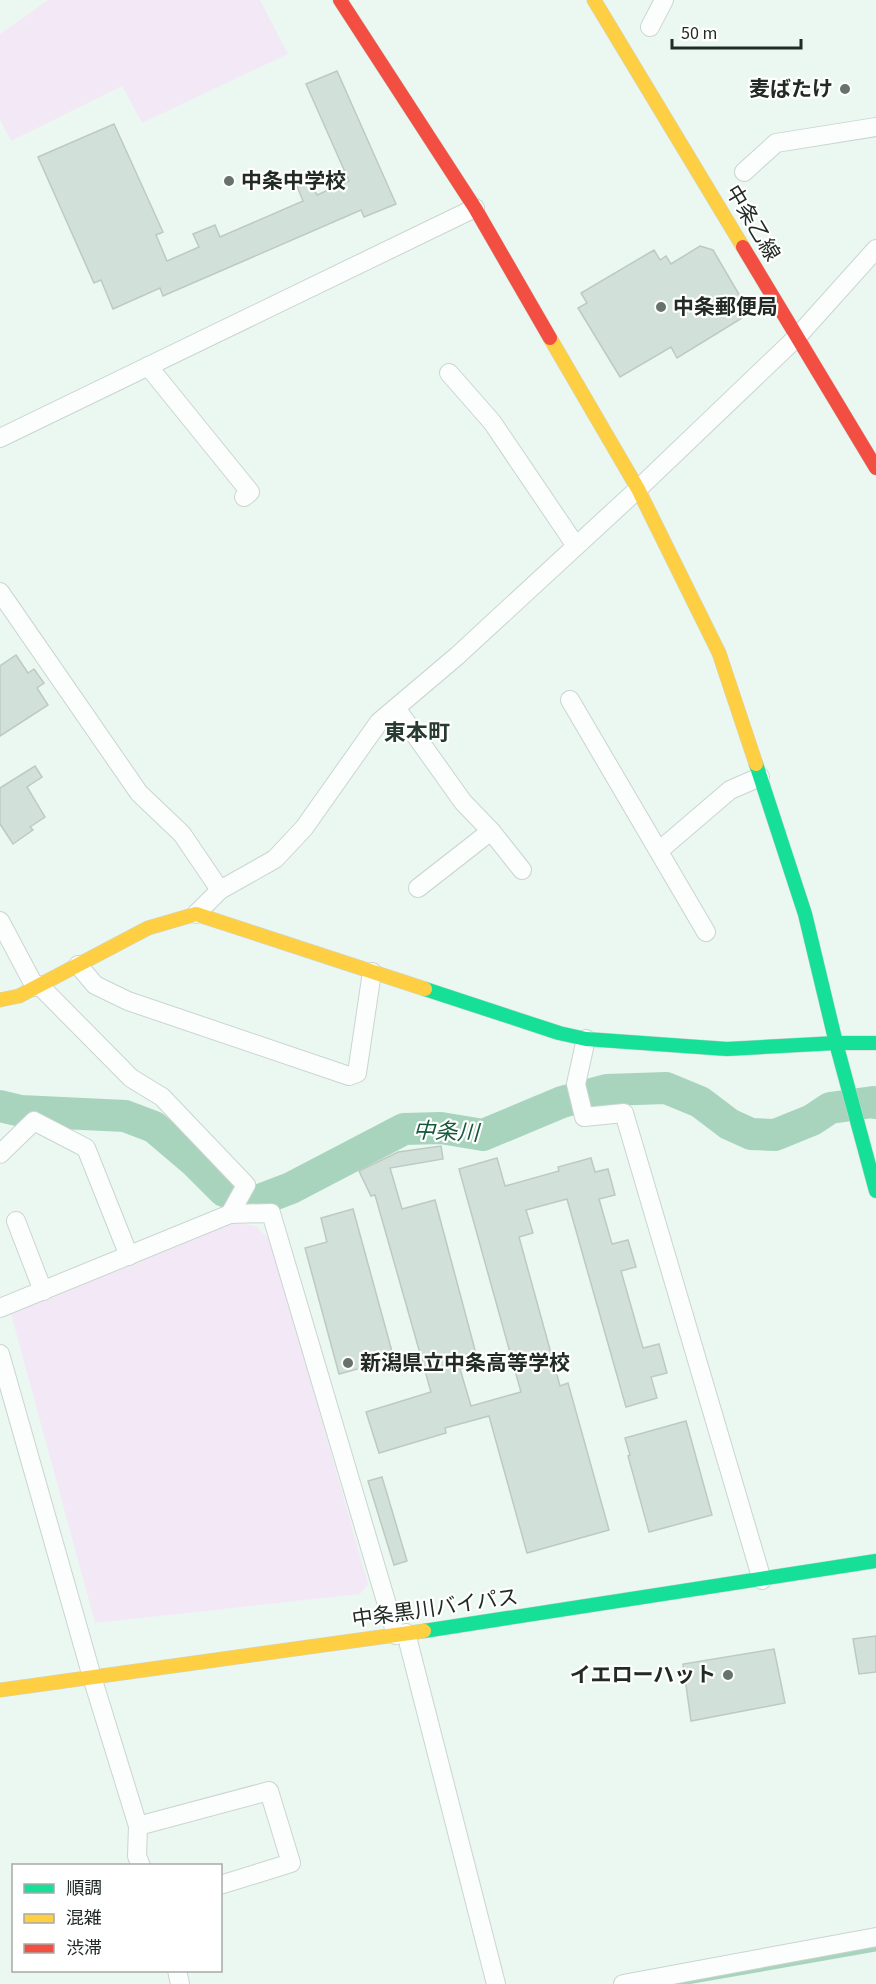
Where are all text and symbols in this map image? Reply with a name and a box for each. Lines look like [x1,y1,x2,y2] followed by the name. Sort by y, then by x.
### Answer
[672,12,801,50] scale bar
[681,21,717,46] text: 50 m
[749,74,833,104] place label: 麦ばたけ
[838,82,852,96] marker: 麦ばたけ
[241,166,346,196] place label: 中条中学校
[222,174,236,188] marker: 中条中学校
[719,179,787,267] street label: 中条乙線
[673,292,778,322] place label: 中条郵便局
[654,300,668,314] marker: 中条郵便局
[384,717,450,749] district label: 東本町
[412,1115,481,1149] water label: 中条川
[360,1348,570,1378] place label: 新潟県立中条高等学校
[341,1356,355,1370] marker: 新潟県立中条高等学校
[350,1581,520,1635] street label: 中条黒川バイパス
[570,1660,716,1690] place label: イエローハット
[721,1668,735,1682] marker: イエローハット
[12,1864,222,1972] legend
[66,1876,102,1901] text: 順調
[66,1906,102,1931] text: 混雑
[66,1936,102,1961] text: 渋滞

